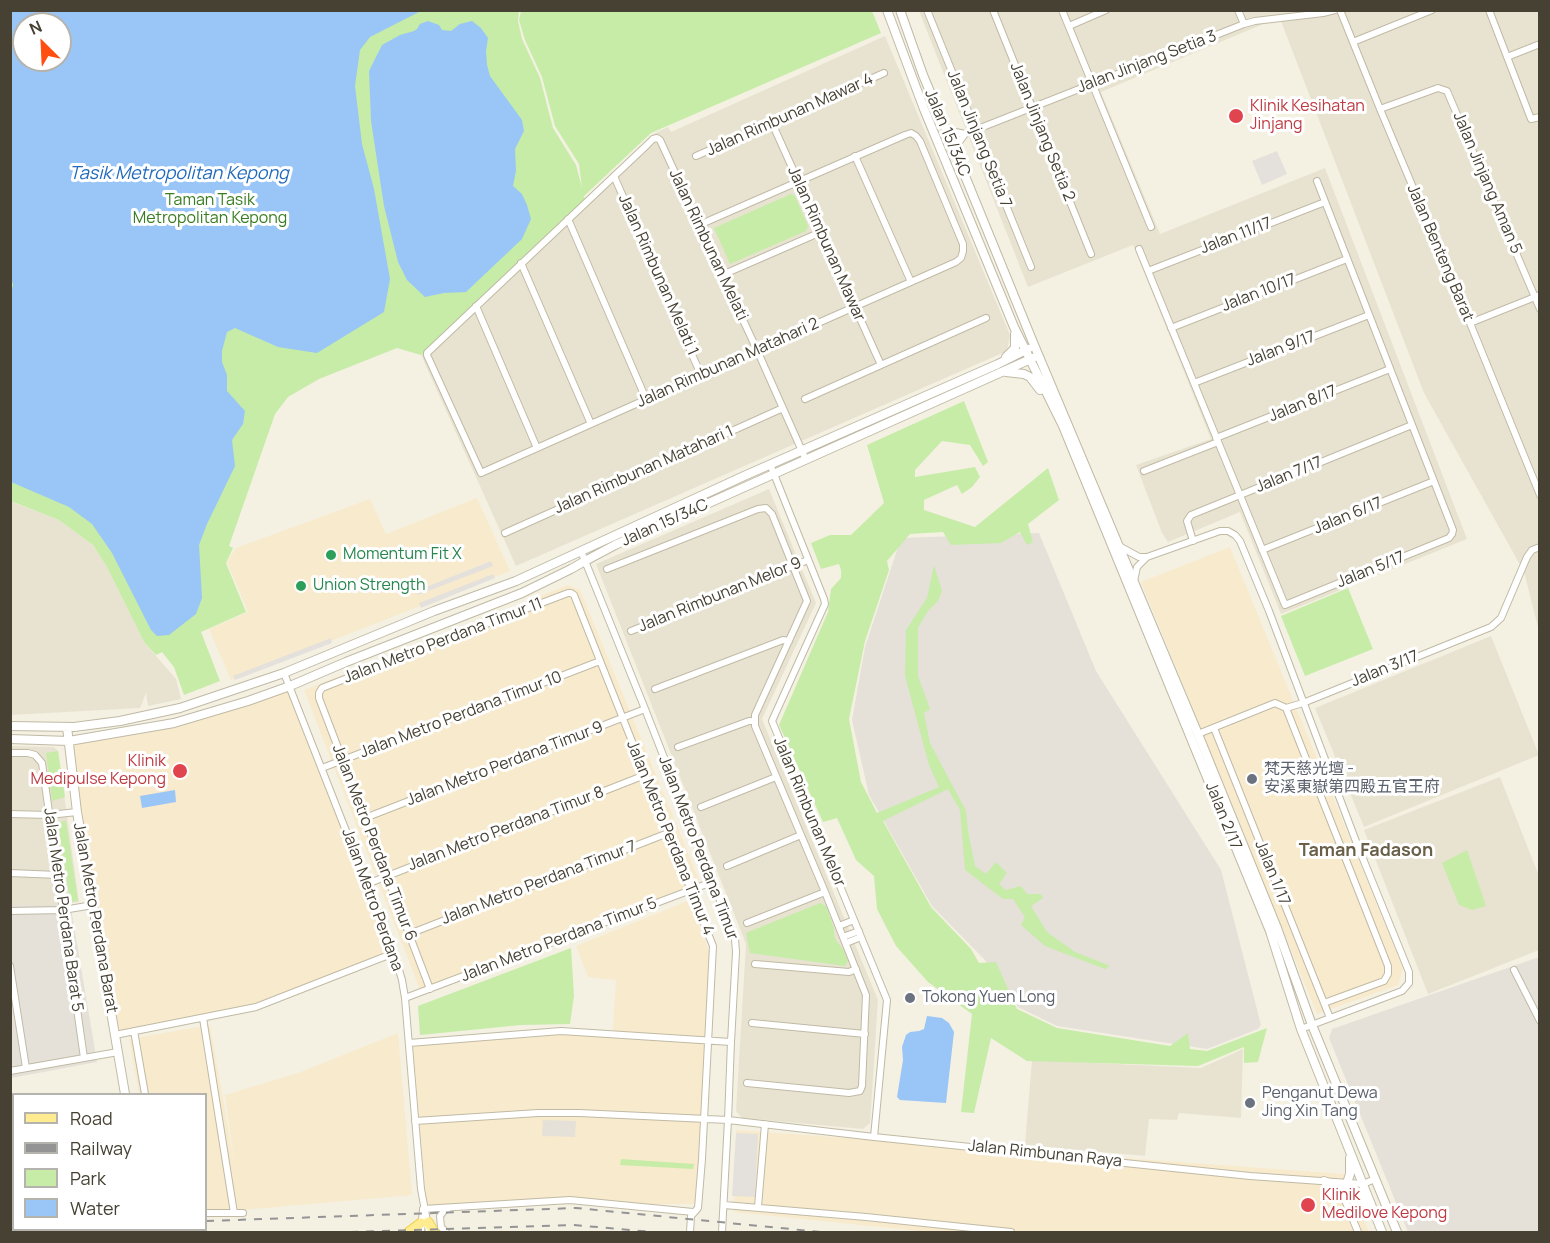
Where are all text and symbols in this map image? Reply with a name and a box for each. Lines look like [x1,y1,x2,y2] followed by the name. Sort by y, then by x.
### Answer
[12,12,72,72] north arrow
[26,15,45,40] text: N
[1075,27,1219,97] street label: Jalan Jinjang Setia 3
[1005,60,1079,204] street label: Jalan Jinjang Setia 2
[943,67,1015,211] street label: Jalan Jinjang Setia 7
[704,70,876,160] street label: Jalan Rimbunan Mawar 4
[920,86,974,180] street label: Jalan 15/34C
[1250,97,1365,135] place label: Klinik Kesihatan Jinjang
[1227,107,1245,125] marker: Klinik Kesihatan Jinjang
[1448,109,1526,257] street label: Jalan Jinjang Aman 5
[69,163,289,185] water label: Tasik Metropolitan Kepong
[783,164,869,324] street label: Jalan Rimbunan Mawar
[665,166,751,324] street label: Jalan Rimbunan Melati
[1402,182,1478,324] street label: Jalan Benteng Barat
[133,191,287,229] park label: Taman Tasik Metropolitan Kepong
[614,192,702,358] street label: Jalan Rimbunan Melati 1
[1198,214,1274,258] street label: Jalan 11/17
[1219,270,1299,316] street label: Jalan 10/17
[634,314,822,412] street label: Jalan Rimbunan Matahari 2
[1244,327,1318,371] street label: Jalan 9/17
[1266,382,1340,426] street label: Jalan 8/17
[551,422,737,518] street label: Jalan Rimbunan Matahari 1
[1253,453,1325,497] street label: Jalan 7/17
[1311,494,1385,538] street label: Jalan 6/17
[619,495,711,551] street label: Jalan 15/34C
[343,545,462,565] place label: Momentum Fit X
[324,548,338,562] marker: Momentum Fit X
[1334,548,1408,592] street label: Jalan 5/17
[636,554,804,636] street label: Jalan Rimbunan Melor 9
[313,576,426,596] place label: Union Strength
[294,579,308,593] marker: Union Strength
[341,594,545,688] street label: Jalan Metro Perdana Timur 11
[1349,647,1421,691] street label: Jalan 3/17
[357,668,565,762] street label: Jalan Metro Perdana Timur 10
[404,718,606,810] street label: Jalan Metro Perdana Timur 9
[769,734,849,890] street label: Jalan Rimbunan Melor
[622,738,718,938] street label: Jalan Metro Perdana Timur 4
[328,742,420,944] street label: Jalan Metro Perdana Timur 6
[30,752,166,790] place label: Klinik Medipulse Kepong
[654,753,742,943] street label: Jalan Metro Perdana Timur
[1264,760,1440,798] place label: 梵天慈光壇 - 安溪東嶽第四殿五官王府
[171,762,189,780] marker: Klinik Medipulse Kepong
[1245,772,1259,786] marker: 梵天慈光壇 - 安溪東嶽第四殿五官王府
[1201,779,1245,853] street label: Jalan 2/17
[405,783,607,875] street label: Jalan Metro Perdana Timur 8
[39,807,87,1013] street label: Jalan Metro Perdana Barat 5
[69,821,121,1015] street label: Jalan Metro Perdana Barat
[337,826,407,974] street label: Jalan Metro Perdana
[439,837,639,929] street label: Jalan Metro Perdana Timur 7
[1250,838,1294,908] street label: Jalan 1/17
[1299,840,1433,862] district label: Taman Fadason
[458,894,660,986] street label: Jalan Metro Perdana Timur 5
[922,988,1055,1008] place label: Tokong Yuen Long
[903,991,917,1005] marker: Tokong Yuen Long
[1262,1084,1378,1122] place label: Penganut Dewa Jing Xin Tang
[12,1093,207,1231] legend
[1243,1096,1257,1110] marker: Penganut Dewa Jing Xin Tang
[70,1106,113,1130] text: Road
[70,1136,132,1160] text: Railway
[967,1136,1123,1172] street label: Jalan Rimbunan Raya
[70,1166,106,1190] text: Park
[1322,1186,1447,1224] place label: Klinik Medilove Kepong
[70,1196,120,1220] text: Water
[1299,1196,1317,1214] marker: Klinik Medilove Kepong

